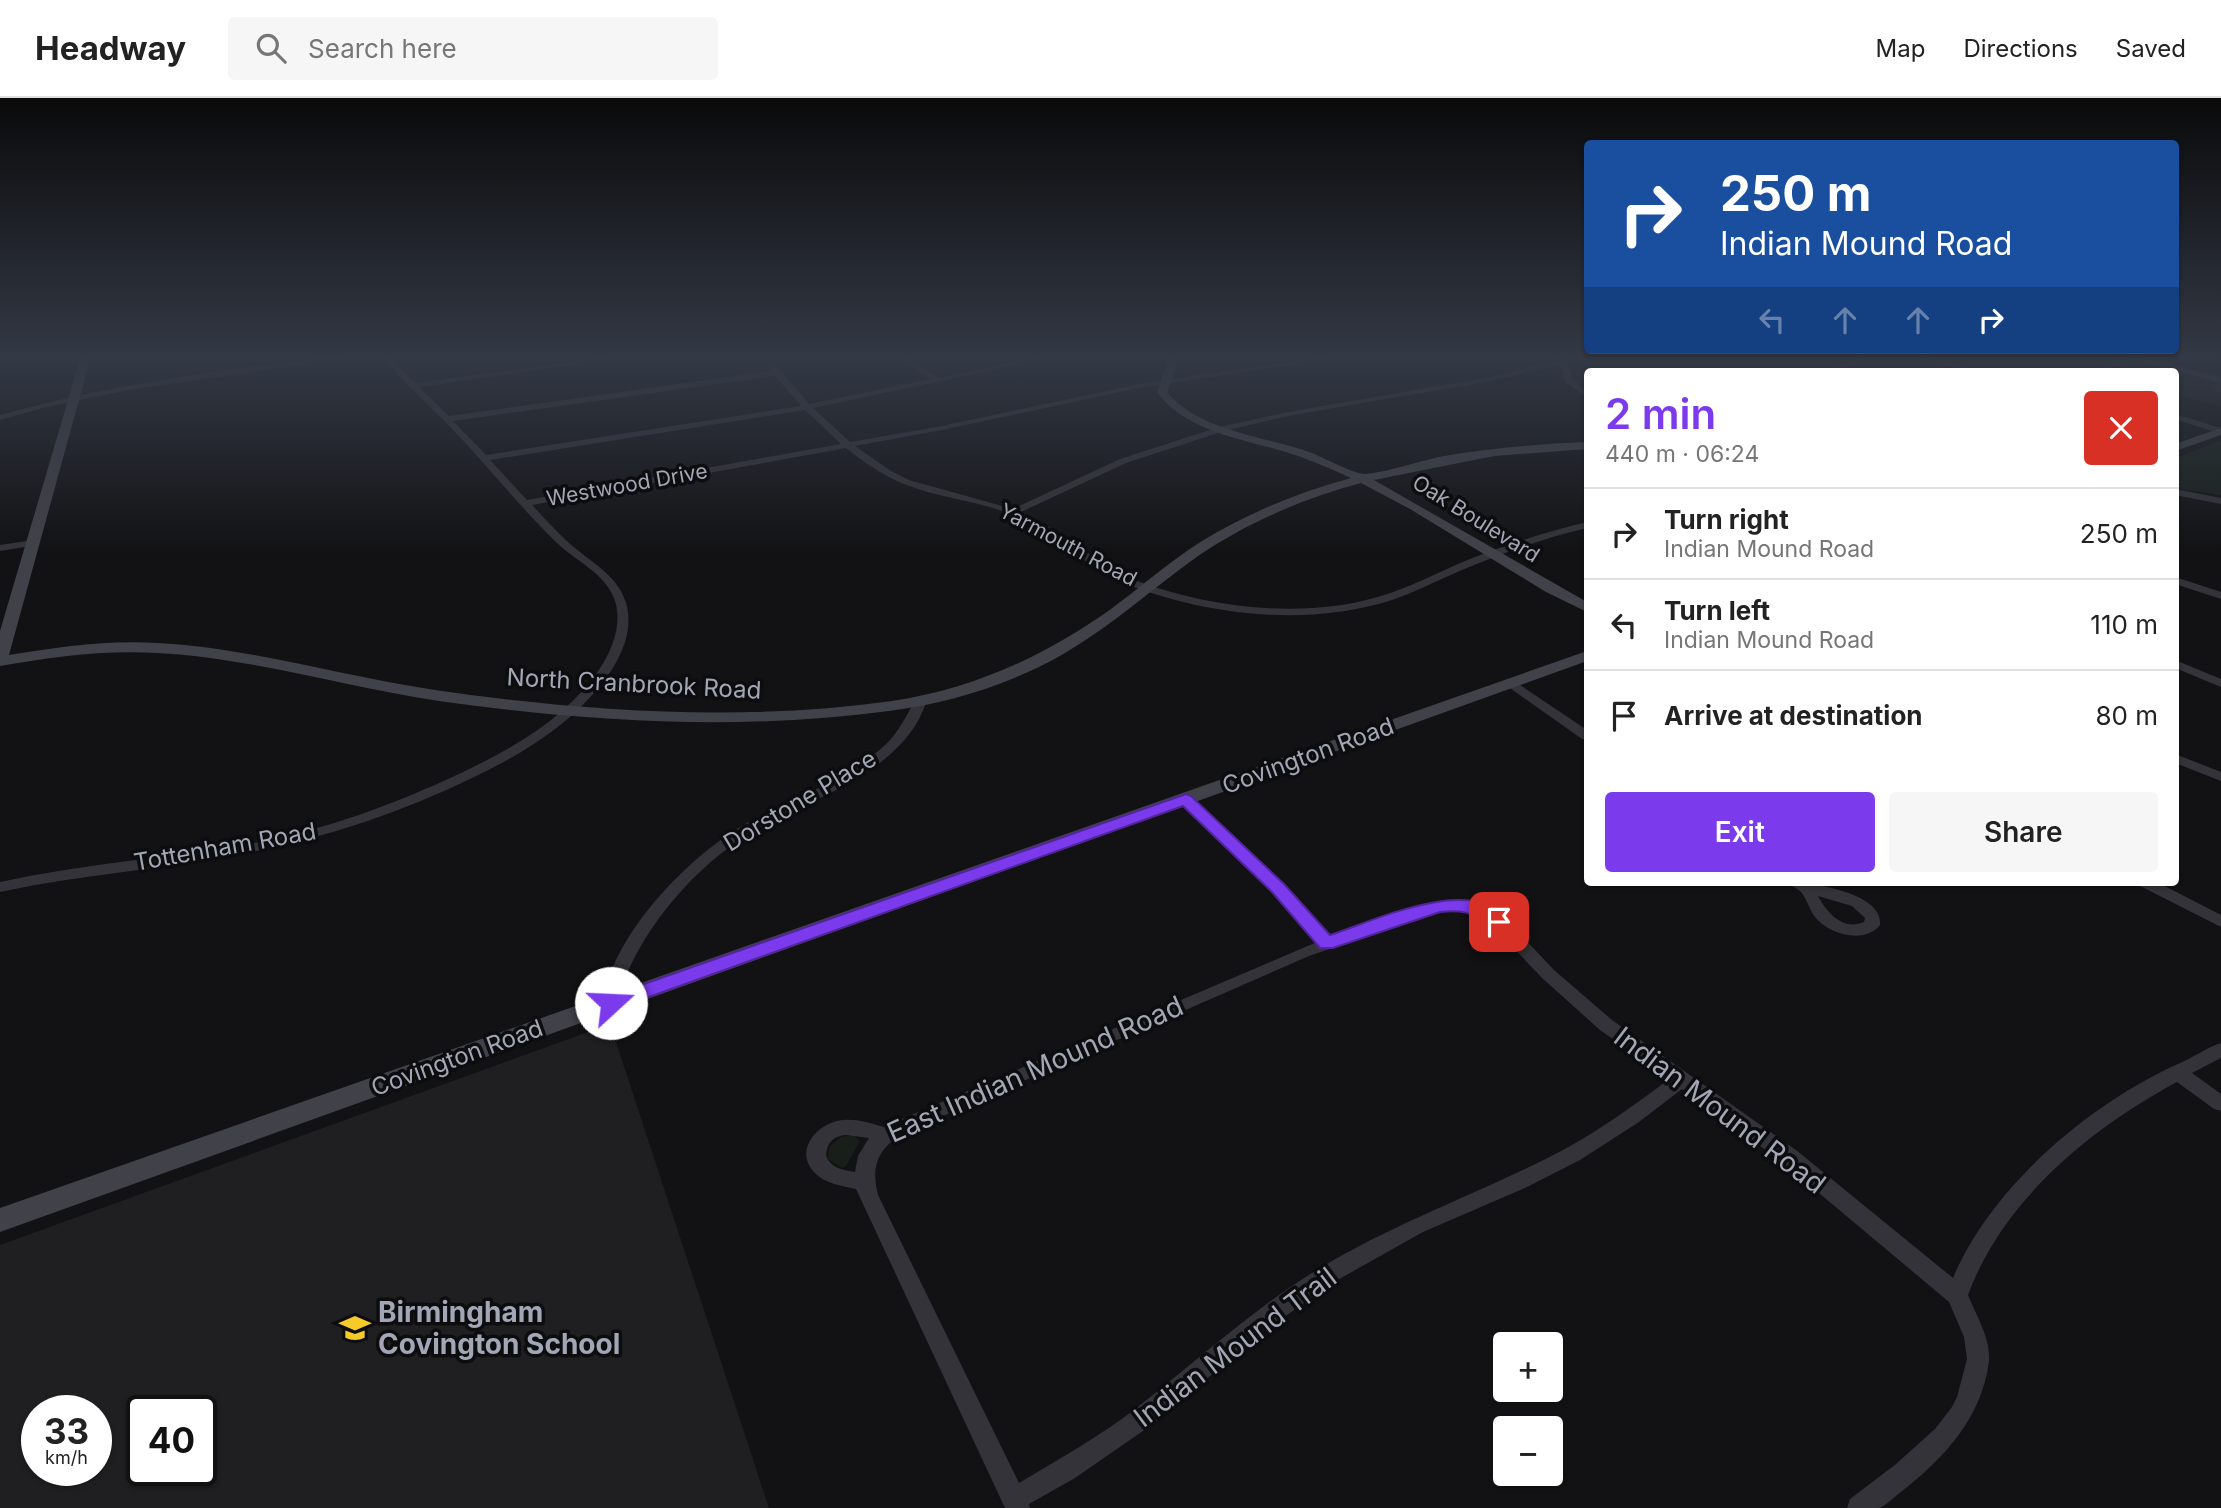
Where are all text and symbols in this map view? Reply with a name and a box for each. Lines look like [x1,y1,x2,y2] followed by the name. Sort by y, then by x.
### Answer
[228,17,718,80] search box
[35,28,186,68] text: Headway
[252,29,290,67] icon: search
[308,33,457,64] text: Search here
[1876,34,1925,63] text: Map
[1963,34,2078,63] text: Directions
[2116,34,2186,63] text: Saved
[1720,164,1872,223] text: 250 m
[1605,168,1696,259] icon: right
[1720,224,2012,263] text: Indian Mound Road
[1753,301,1791,339] icon: left
[1826,301,1864,339] icon: ahead
[1899,301,1937,339] icon: ahead
[1972,301,2010,339] icon: right
[1605,388,1716,439] text: 2 min
[2084,391,2158,465] button: close
[1605,440,1759,468] text: 440 m · 06:24
[544,458,709,511] street label: Westwood Drive
[1408,470,1544,568] street label: Oak Boulevard
[995,498,1141,591] street label: Yarmouth Road
[1664,504,1789,535] text: Turn right
[1605,515,1643,553] icon: right
[2080,518,2158,549] text: 250 m
[1664,535,1874,563] text: Indian Mound Road
[1664,595,1770,626] text: Turn left
[1605,606,1643,644] icon: left
[2090,609,2158,640] text: 110 m
[1664,626,1874,654] text: Indian Mound Road
[506,662,762,705] street label: North Cranbrook Road
[1605,697,1643,735] icon: arrive
[1664,700,1923,731] text: Arrive at destination
[2095,700,2158,731] text: 80 m
[1218,711,1398,800] street label: Covington Road
[718,744,881,857] street label: Dorstone Place
[1605,792,1875,872] button: Exit
[1889,792,2158,872] button: Share
[132,816,318,877] street label: Tottenham Road
[1469,892,1529,952] pin
[1480,903,1518,941] icon: arrive
[574,966,648,1040] position arrow
[882,988,1188,1150] street label: East Indian Mound Road
[367,1013,547,1102] street label: Covington Road
[1608,1019,1832,1201] street label: Indian Mound Road
[1127,1260,1343,1434] street label: Indian Mound Trail
[378,1295,620,1361] place label: Birmingham Covington School
[338,1311,372,1345] school or university icon: Birmingham Covington School
[1493,1332,1563,1486] map controls
[1493,1332,1563,1402] button: +
[126,1395,217,1486] speed limit sign: 40
[44,1410,89,1452] text: 33
[1493,1416,1563,1486] button: −
[45,1447,88,1468] text: km/h

